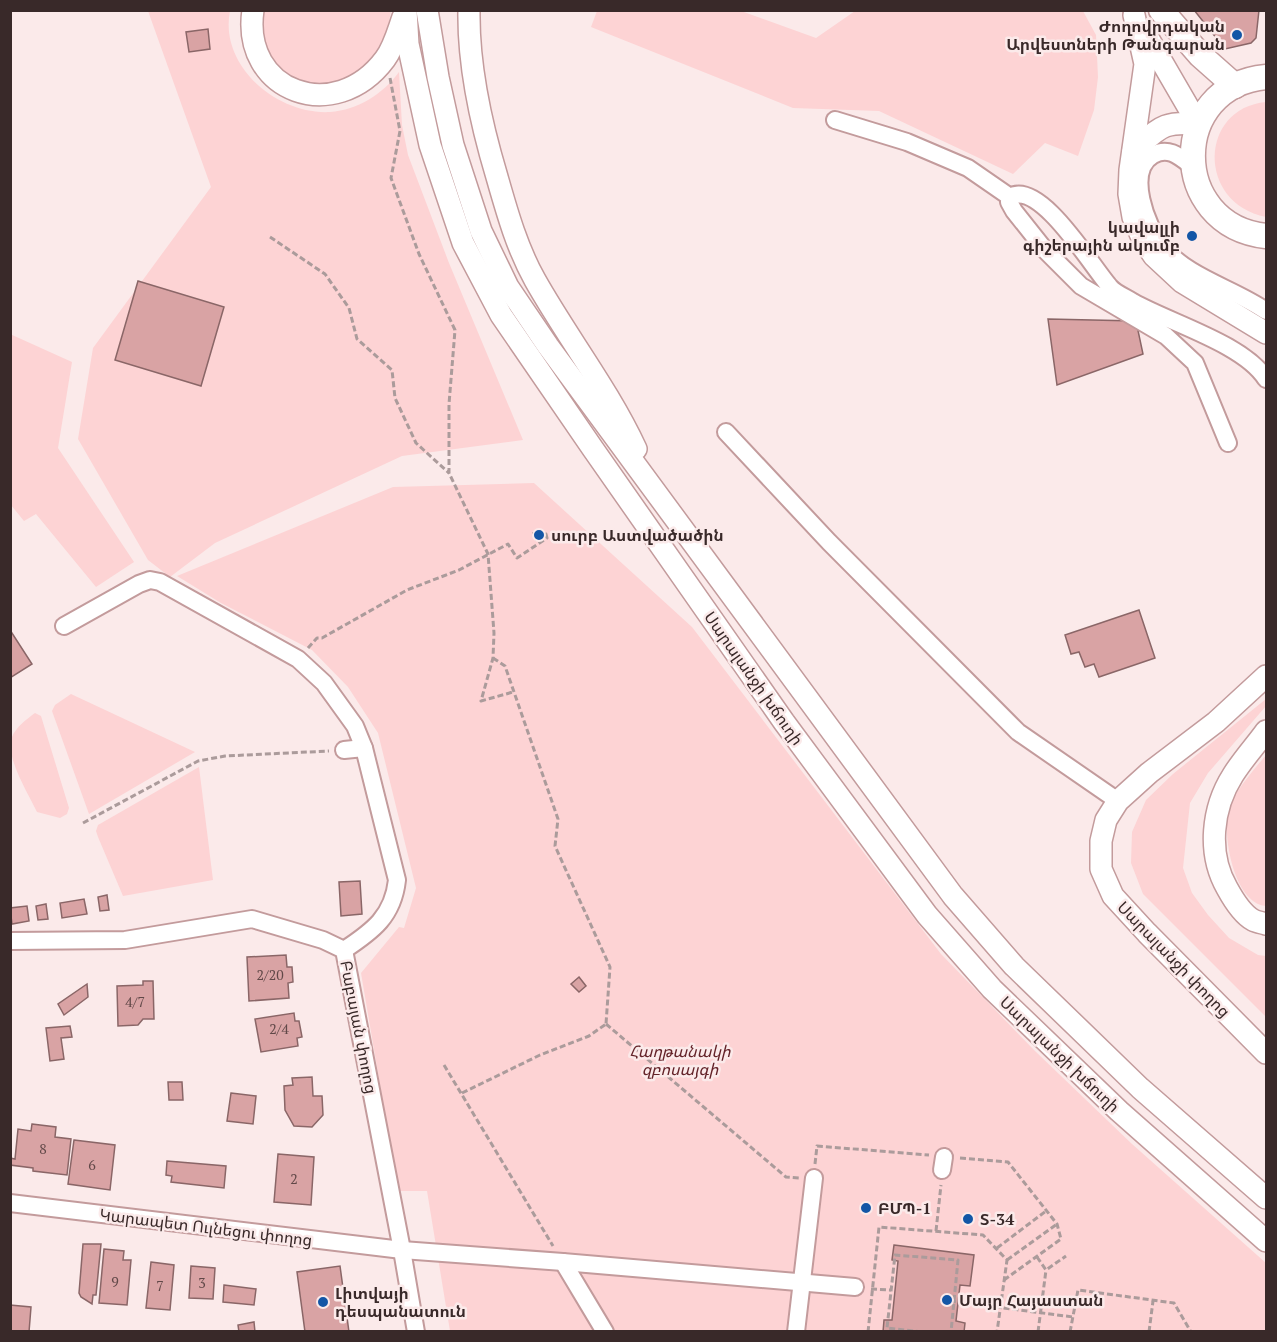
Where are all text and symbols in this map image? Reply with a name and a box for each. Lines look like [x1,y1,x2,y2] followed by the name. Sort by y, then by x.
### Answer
[1006,15,1225,55] place label: Ժողովրդական Արվեստների Թանգարան
[1230,28,1244,42] marker: Ժողովրդական Արվեստների Թանգարան
[1023,216,1180,256] place label: կավալլի գիշերային ակումբ
[1185,229,1199,243] marker: կավալլի գիշերային ակումբ
[551,524,724,546] place label: սուրբ Աստվածածին
[532,528,546,542] marker: սուրբ Աստվածածին
[699,607,809,749] street label: Սարալանջի խճուղի
[1113,896,1235,1022] street label: Սարալանջի փողոց
[335,958,383,1096] street label: Բաբայան փողոց
[256,965,284,984] house number: 2/20
[995,991,1125,1117] street label: Սարալանջի խճուղի
[125,992,145,1011] house number: 4/7
[269,1019,289,1038] house number: 2/4
[629,1040,731,1080] park label: Հաղթանակի զբոսայգի
[39,1139,47,1158] house number: 8
[88,1155,96,1174] house number: 6
[290,1169,298,1188] house number: 2
[878,1197,931,1219] place label: ԲՄՊ-1
[859,1201,873,1215] marker: ԲՄՊ-1
[98,1203,314,1251] street label: Կարապետ Ուլնեցու փողոց
[980,1208,1014,1230] place label: Տ-34
[961,1212,975,1226] marker: Տ-34
[111,1272,119,1291] house number: 9
[198,1273,206,1292] house number: 3
[156,1276,164,1295] house number: 7
[335,1282,466,1322] place label: Լիտվայի դեսպանատուն
[959,1289,1103,1311] place label: Մայր Հայաստան
[940,1293,954,1307] marker: Մայր Հայաստան
[316,1295,330,1309] marker: Լիտվայի դեսպանատուն

